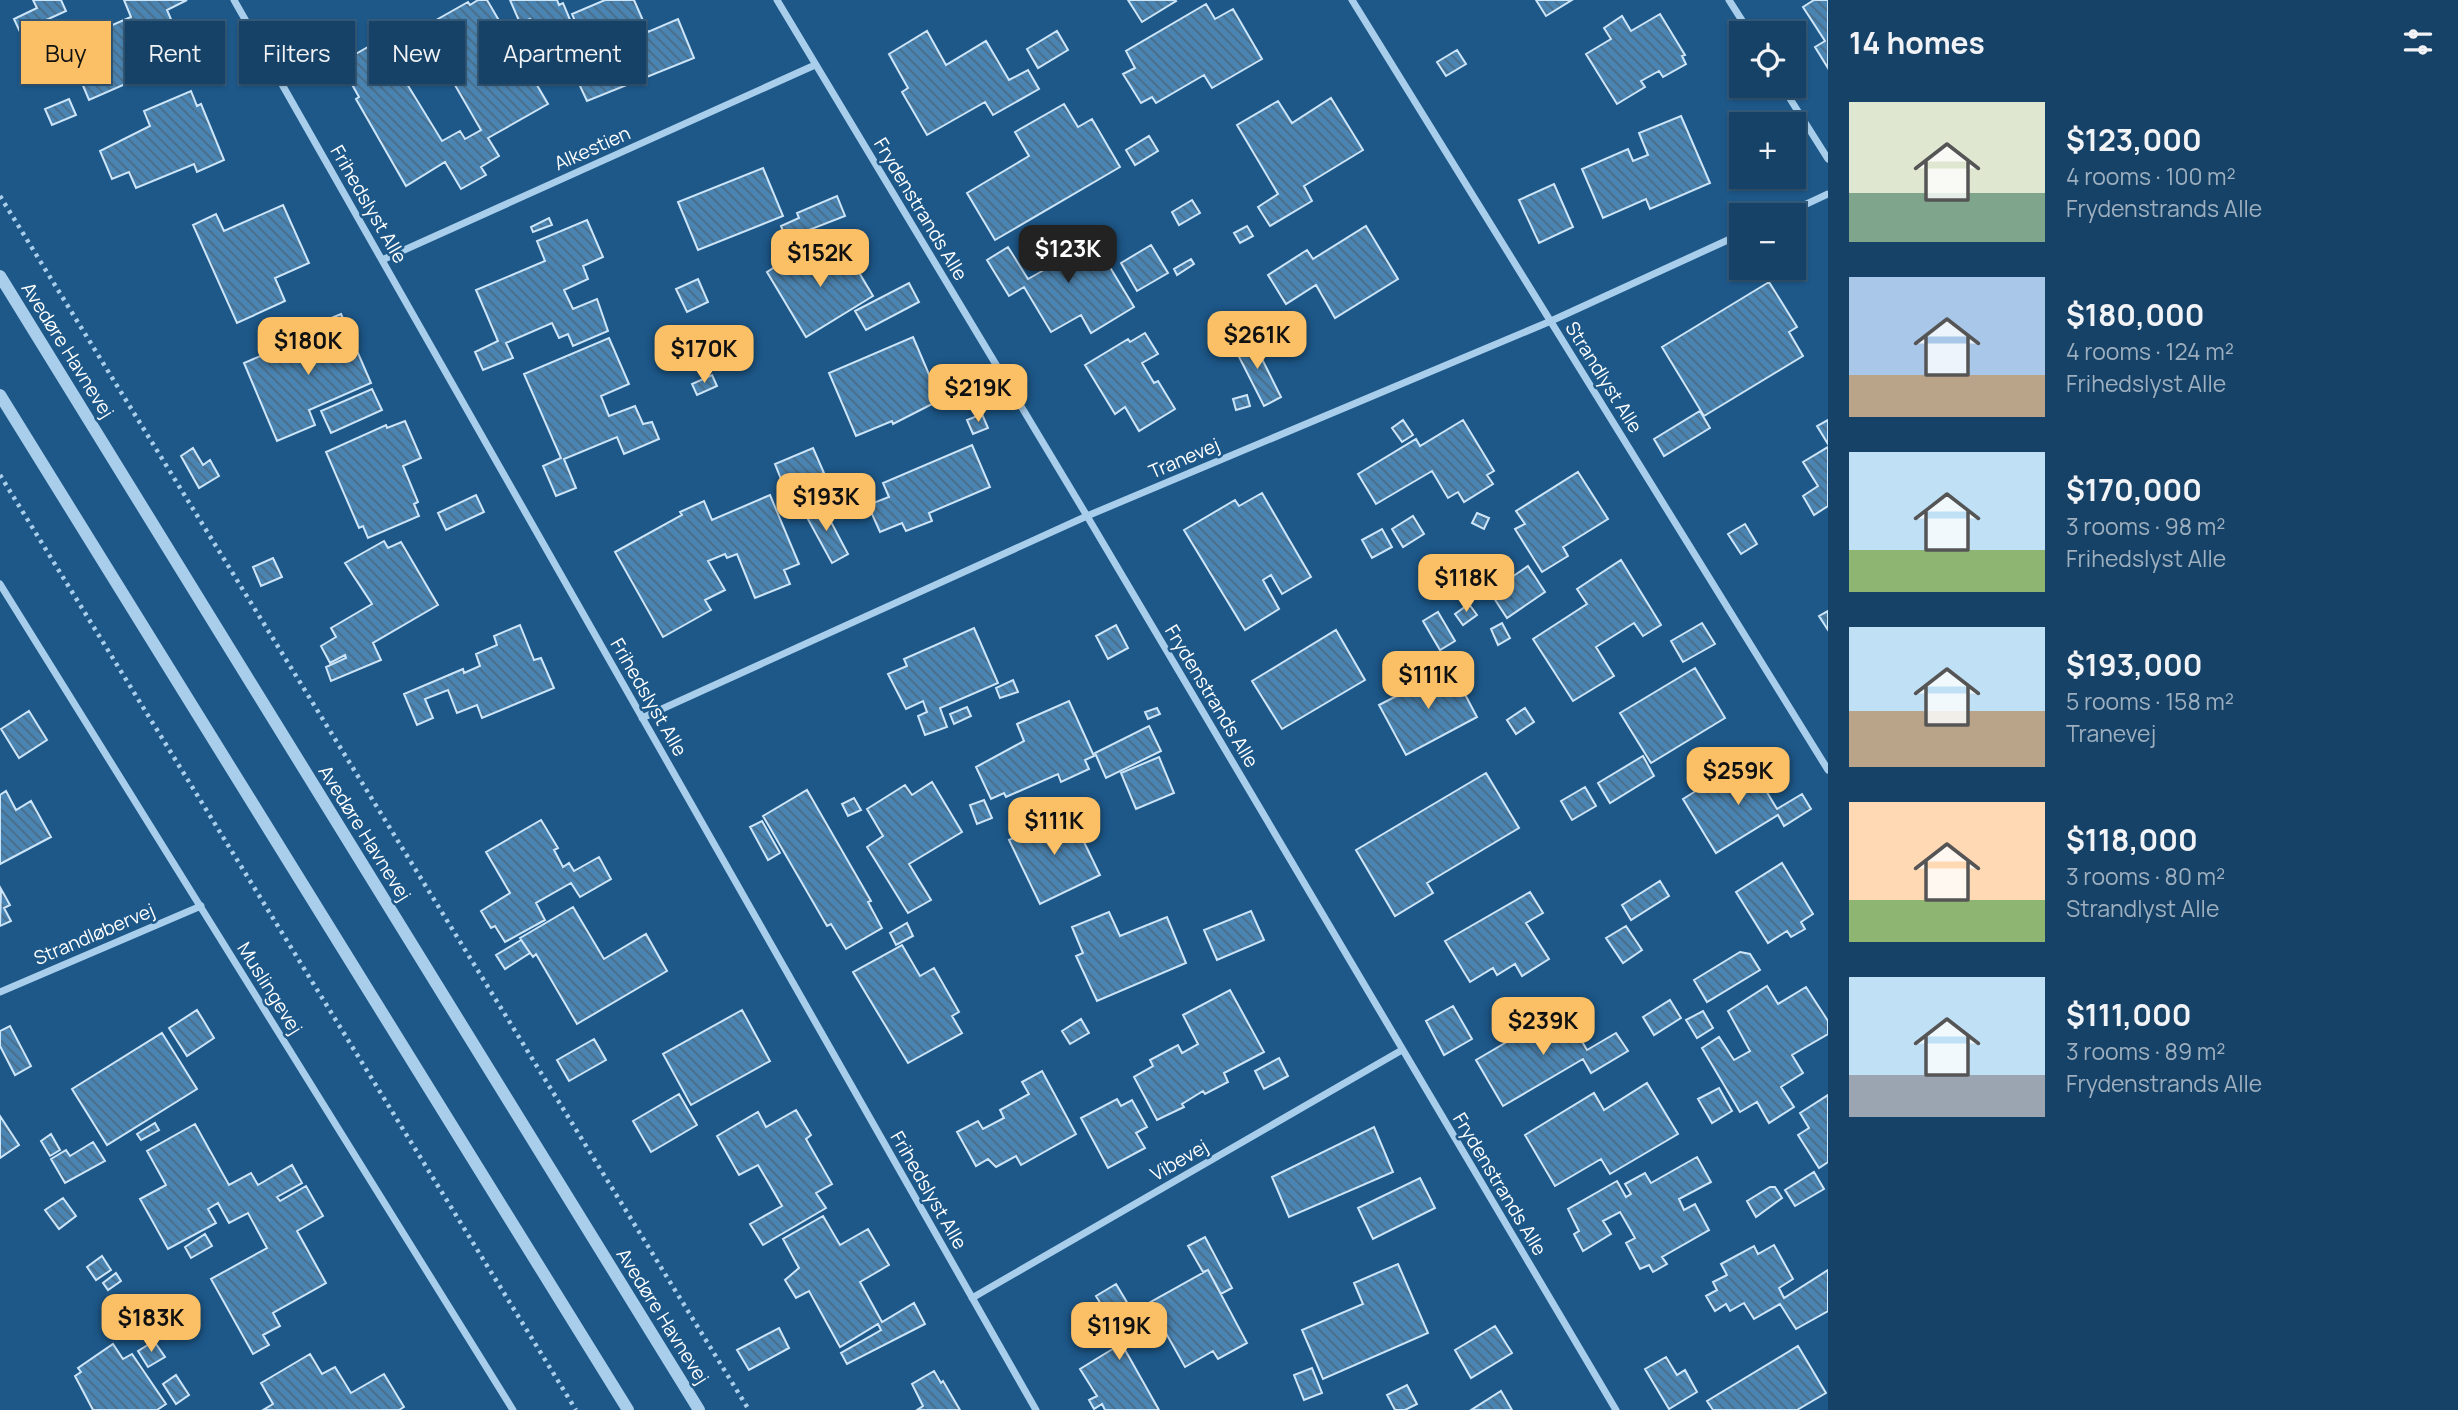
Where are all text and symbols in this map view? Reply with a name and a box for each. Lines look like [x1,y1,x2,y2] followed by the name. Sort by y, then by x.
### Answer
[21,21,111,84] chip: Buy
[125,21,225,84] chip: Rent
[239,21,355,84] chip: Filters
[369,21,465,84] chip: New
[479,21,646,84] chip: Apartment
[1729,21,1806,280] map controls
[1729,21,1806,98] button: locate
[1849,22,1985,63] text: 14 homes
[2399,23,2437,61] icon: filters
[1729,112,1806,189] button: +
[2066,119,2202,160] text: $123,000
[550,120,634,176] street label: Alkestien
[1905,130,1989,214] icon: home
[868,133,974,285] street label: Frydenstrands Alle
[325,140,413,268] street label: Frihedslyst Alle
[2066,160,2236,192] text: 4 rooms · 100 m²
[2066,192,2262,224] text: Frydenstrands Alle
[1729,203,1806,280] button: −
[1019,226,1117,285] pin: $123K
[771,230,869,289] pin: $152K
[1035,232,1101,264] text: $123K
[787,236,853,268] text: $152K
[16,277,120,423] street label: Avedøre Havnevej
[2066,294,2204,335] text: $180,000
[1905,305,1989,389] icon: home
[1208,312,1306,371] pin: $261K
[1559,316,1649,438] street label: Strandlyst Alle
[259,318,357,377] pin: $180K
[1223,318,1291,350] text: $261K
[274,324,342,356] text: $180K
[655,326,753,385] pin: $170K
[671,332,737,364] text: $170K
[2066,335,2234,367] text: 4 rooms · 124 m²
[929,364,1027,424] pin: $219K
[2066,367,2226,399] text: Frihedslyst Alle
[944,371,1012,403] text: $219K
[1145,431,1223,485] street label: Tranevej
[2066,469,2202,510] text: $170,000
[777,474,875,533] pin: $193K
[792,480,860,512] text: $193K
[1905,480,1989,564] icon: home
[2066,510,2226,542] text: 3 rooms · 98 m²
[2066,542,2226,574] text: Frihedslyst Alle
[1417,554,1515,614] pin: $118K
[1434,561,1498,593] text: $118K
[1159,620,1265,772] street label: Frydenstrands Alle
[605,633,693,761] street label: Frihedslyst Alle
[2066,644,2202,685] text: $193,000
[1379,652,1477,711] pin: $111K
[1905,655,1989,739] icon: home
[1398,658,1458,690] text: $111K
[2066,685,2234,717] text: 5 rooms · 158 m²
[2066,717,2156,749] text: Tranevej
[1689,748,1787,807] pin: $259K
[1703,754,1773,786] text: $259K
[313,760,417,906] street label: Avedøre Havnevej
[1005,798,1103,857] pin: $111K
[1024,804,1084,836] text: $111K
[2066,819,2198,860] text: $118,000
[1905,830,1989,914] icon: home
[2066,860,2225,892] text: 3 rooms · 80 m²
[2066,892,2219,924] text: Strandlyst Alle
[30,897,158,971] street label: Strandløbervej
[231,937,309,1039] street label: Muslingevej
[2066,994,2191,1035] text: $111,000
[1494,998,1592,1057] pin: $239K
[1508,1004,1578,1036] text: $239K
[1905,1005,1989,1089] icon: home
[2066,1035,2226,1067] text: 3 rooms · 89 m²
[2066,1067,2262,1099] text: Frydenstrands Alle
[1447,1108,1553,1260] street label: Frydenstrands Alle
[885,1126,973,1254] street label: Frihedslyst Alle
[1145,1133,1213,1187] street label: Vibevej
[611,1243,715,1389] street label: Avedøre Havnevej
[102,1294,200,1354] pin: $183K
[118,1301,184,1333] text: $183K
[1070,1302,1168,1362] pin: $119K
[1087,1309,1151,1341] text: $119K

